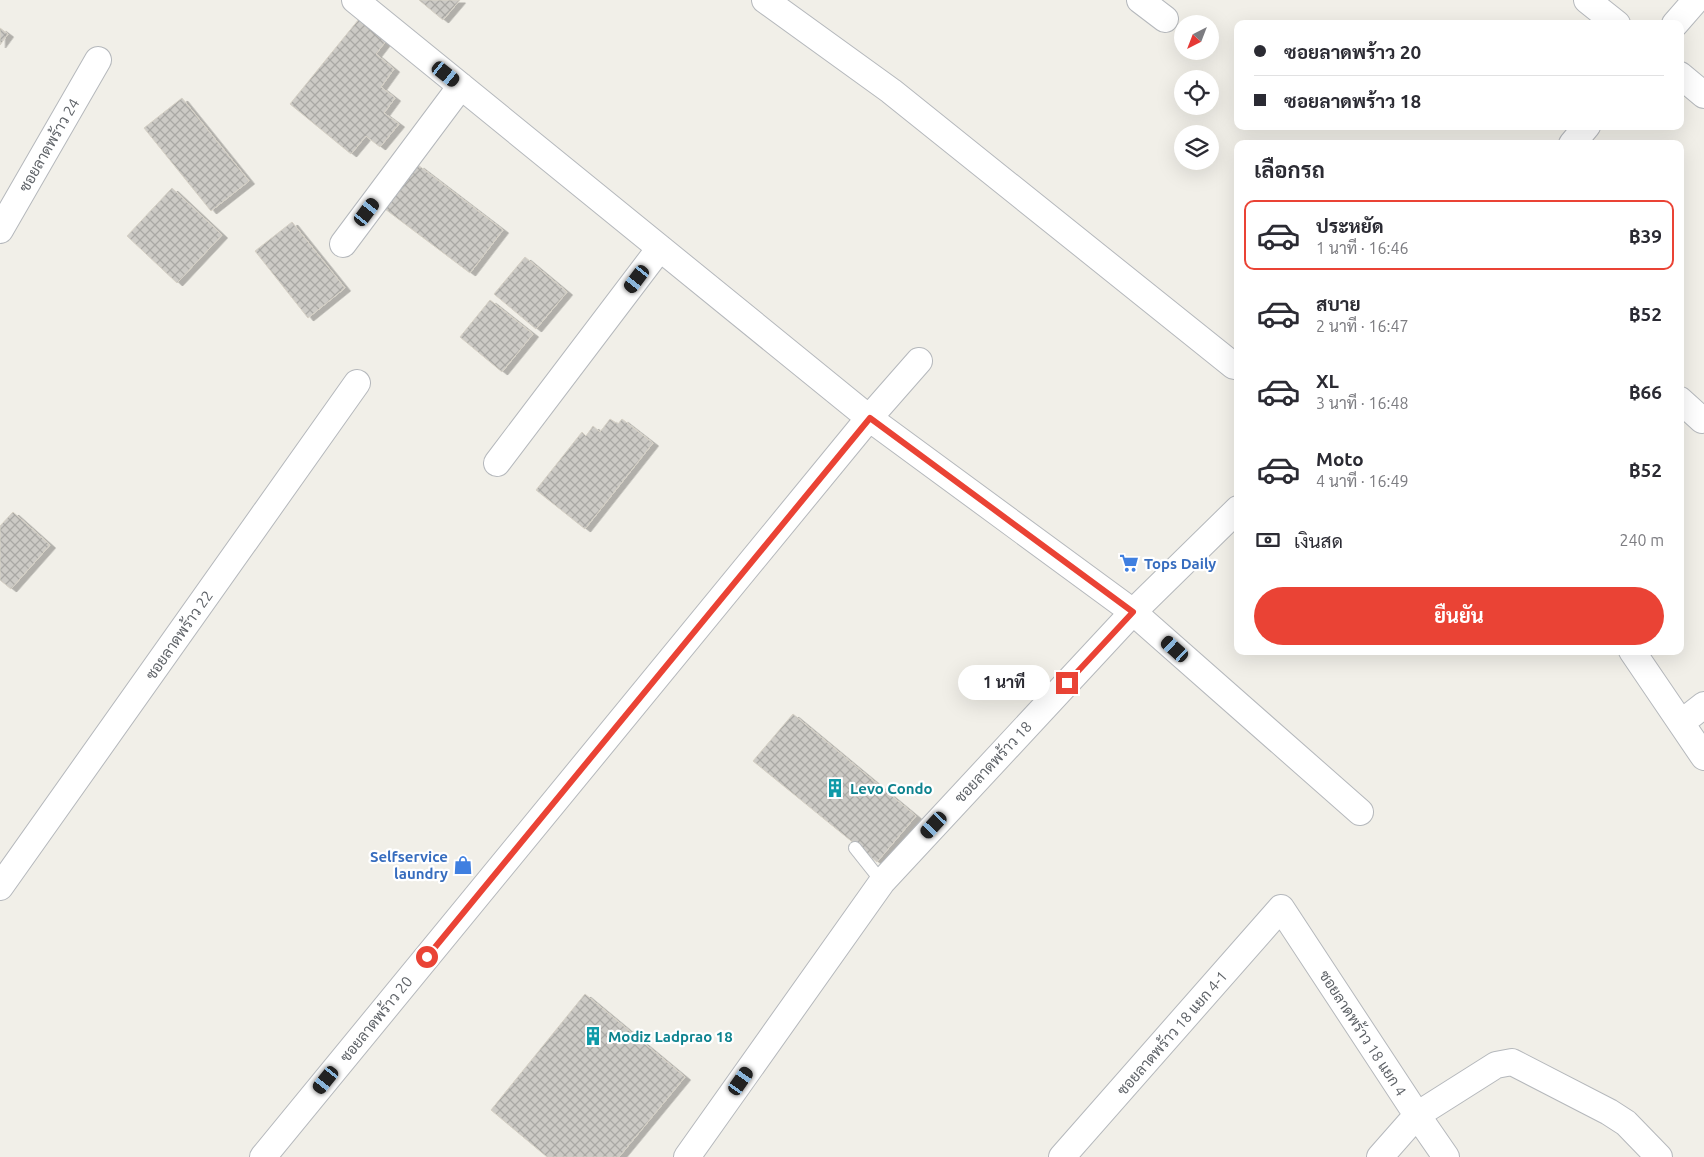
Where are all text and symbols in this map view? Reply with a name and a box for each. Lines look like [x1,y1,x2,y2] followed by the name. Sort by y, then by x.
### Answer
[1174,15,1219,60] north arrow
[1174,15,1219,170] map controls
[1284,41,1421,63] text: ซอยลาดพร้าว 20
[429,59,462,89] car
[1174,70,1219,115] button: locate
[1284,90,1421,112] text: ซอยลาดพร้าว 18
[15,95,83,195] street label: ซอยลาดพร้าว 24
[1174,125,1219,170] button: layers
[1254,157,1325,182] text: เลือกรถ
[351,196,382,228] car
[1256,213,1301,258] icon: car
[1316,215,1384,237] text: ประหยัด
[1629,225,1662,247] text: ฿39
[1316,239,1408,257] text: 1 นาที · 16:46
[621,263,652,295] car
[1256,291,1301,336] icon: car
[1316,293,1361,315] text: สบาย
[1629,303,1662,325] text: ฿52
[1316,317,1408,335] text: 2 นาที · 16:47
[1256,369,1301,414] icon: car
[1316,370,1339,392] text: XL
[1629,381,1662,403] text: ฿66
[1316,394,1408,412] text: 3 นาที · 16:48
[1256,447,1301,492] icon: car
[1316,448,1364,470] text: Moto
[1629,459,1662,481] text: ฿52
[1316,472,1408,490] text: 4 นาที · 16:49
[1254,526,1282,554] icon: cash
[1294,530,1343,552] text: เงินสด
[1619,531,1664,549] text: 240 m
[1118,552,1140,574] supermarket icon: Tops Daily
[1144,555,1216,572] place label: Tops Daily
[141,587,216,683] street label: ซอยลาดพร้าว 22
[1254,587,1664,645] button: ยืนยัน
[1158,633,1191,665] car
[957,666,1050,700] callout: 1 นาที
[1056,672,1078,694] route end
[983,673,1025,691] text: 1 นาที
[950,717,1035,806] street label: ซอยลาดพร้าว 18
[824,777,846,799] building icon: Levo Condo
[850,780,933,797] place label: Levo Condo
[918,809,949,841] car
[370,848,448,882] place label: Selfservice laundry
[452,854,474,876] shop icon: Selfservice laundry
[416,946,438,968] route start
[1113,967,1231,1099] street label: ซอยลาดพร้าว 18 แยก 4-1
[1316,967,1411,1099] street label: ซอยลาดพร้าว 18 แยก 4
[336,972,416,1065] street label: ซอยลาดพร้าว 20
[582,1025,604,1047] building icon: Modiz Ladprao 18
[608,1028,733,1045] place label: Modiz Ladprao 18
[310,1064,341,1096] car
[726,1064,755,1098] car

